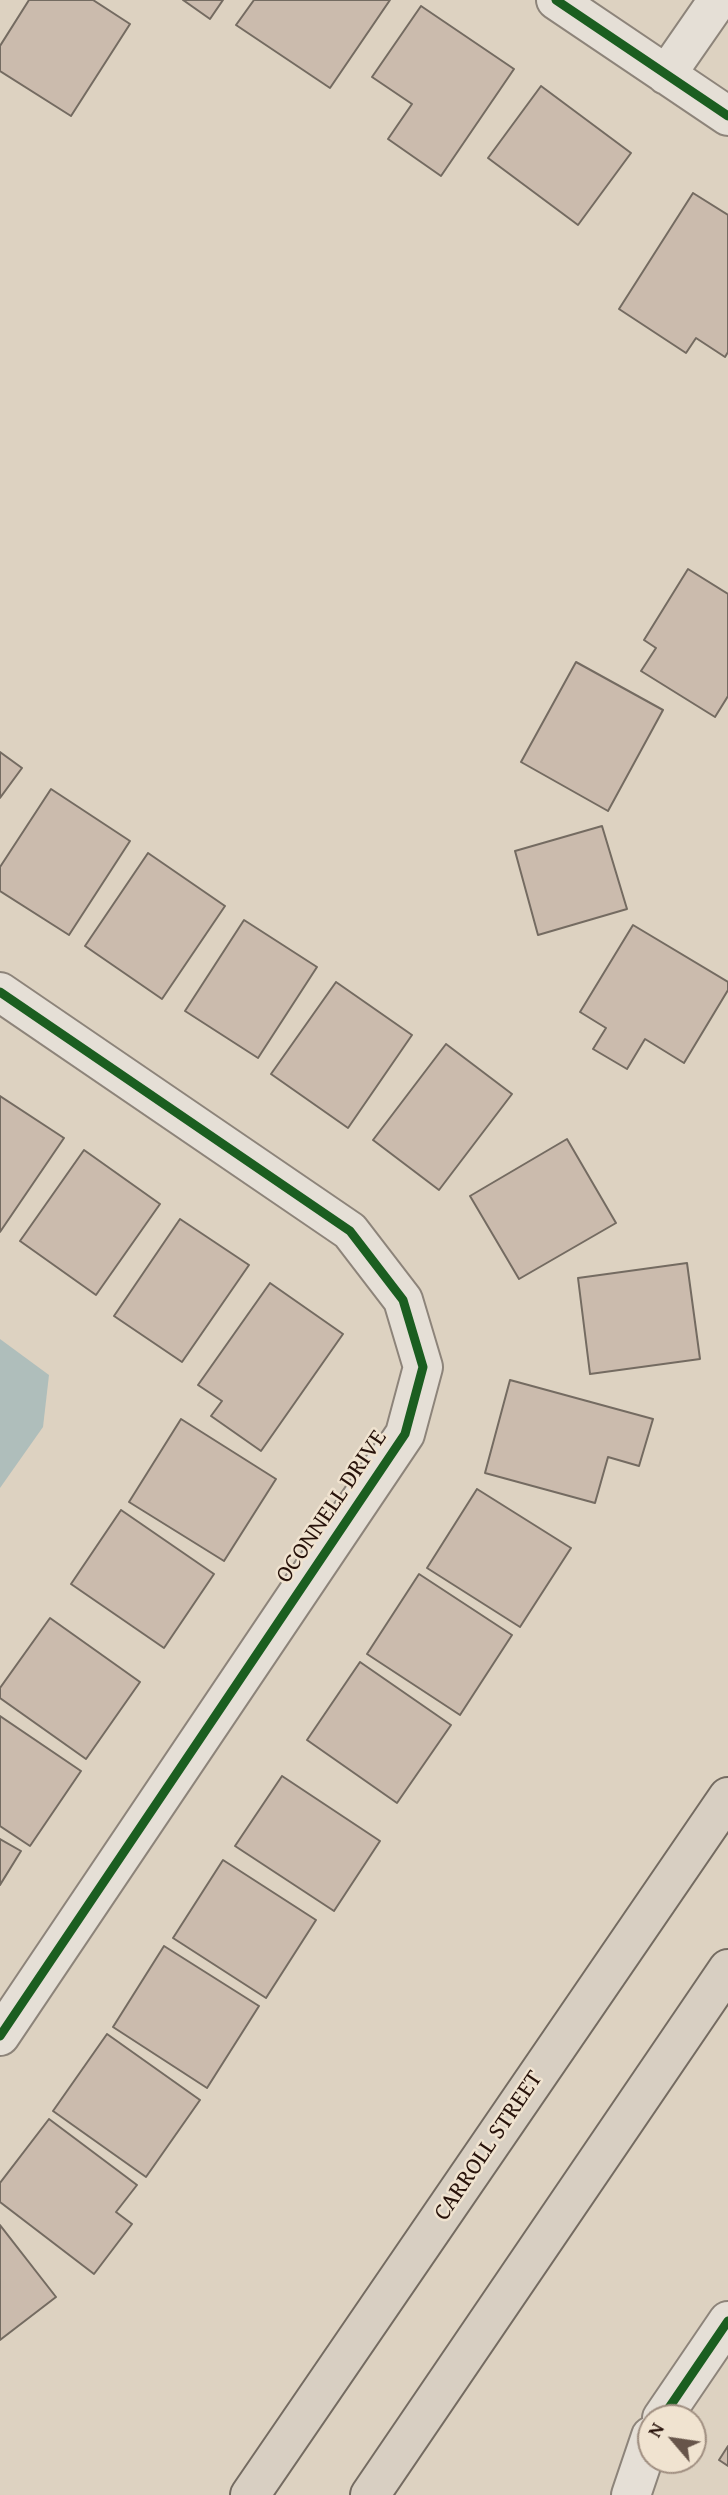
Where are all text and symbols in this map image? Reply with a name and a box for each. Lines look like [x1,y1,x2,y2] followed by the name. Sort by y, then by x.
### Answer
[270,1425,394,1589] street label: OCONNELL DRIVE
[428,2066,550,2226] street label: CARROLL STREET
[637,2404,707,2474] north arrow
[640,2417,671,2442] text: N

